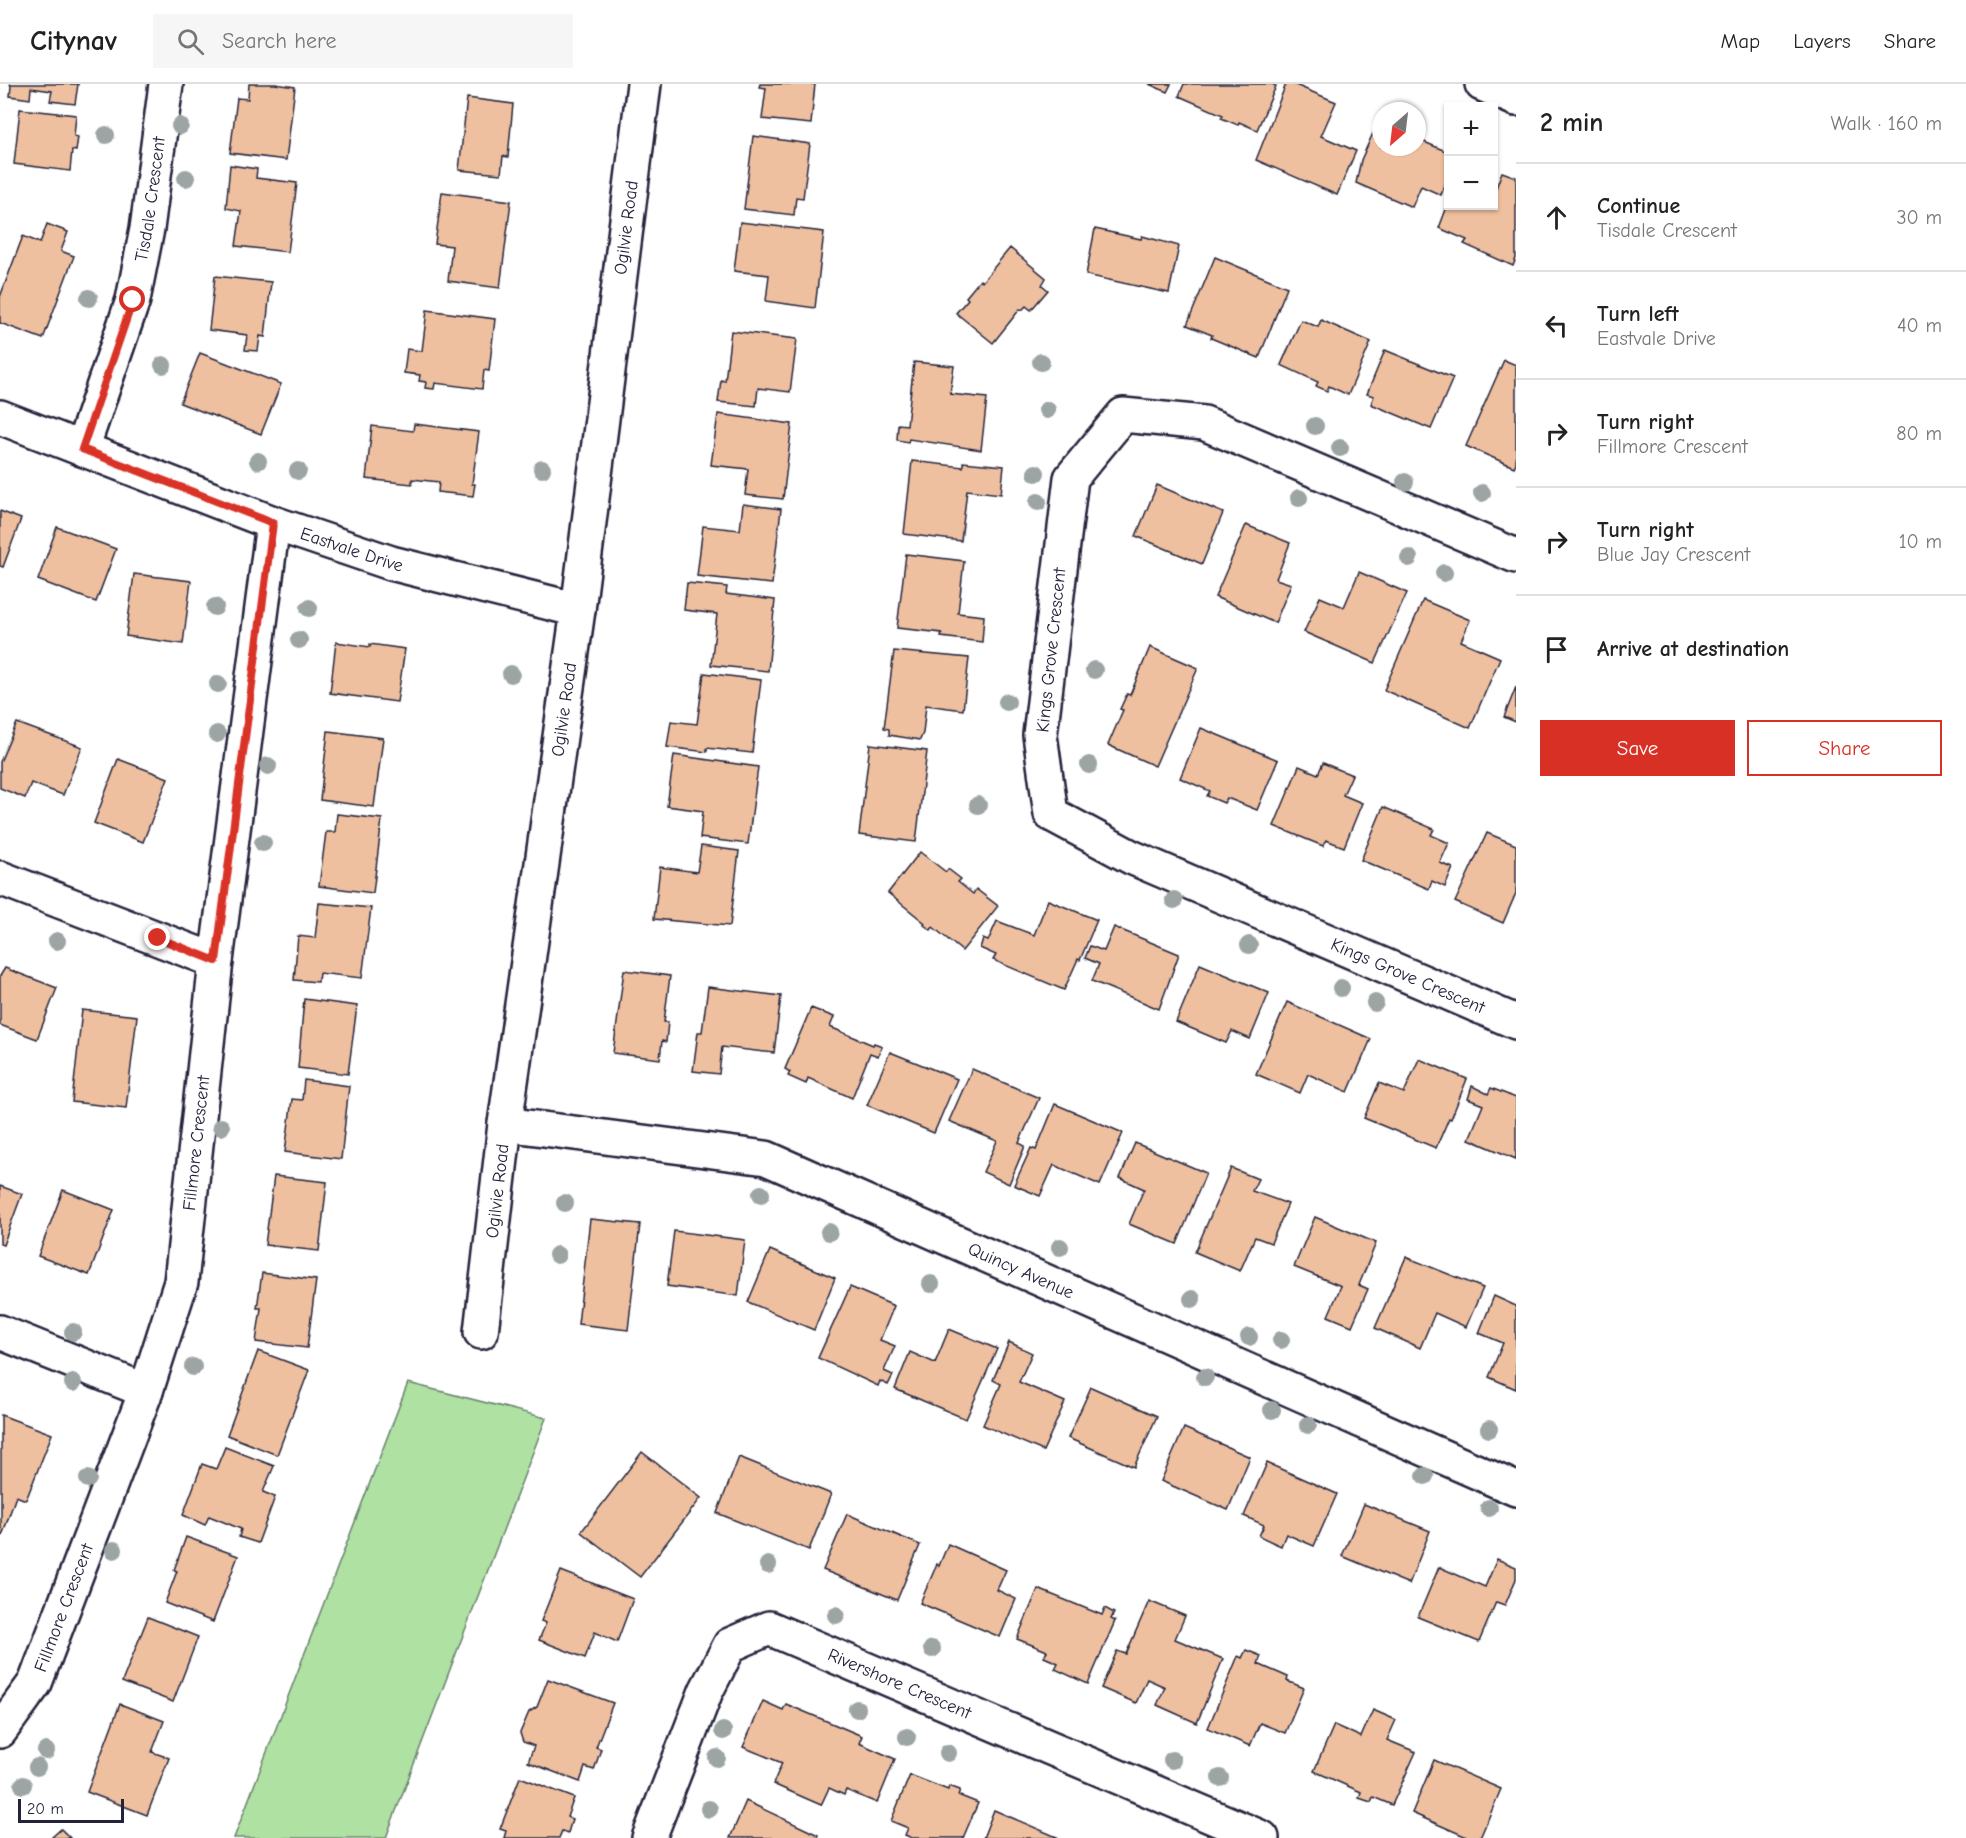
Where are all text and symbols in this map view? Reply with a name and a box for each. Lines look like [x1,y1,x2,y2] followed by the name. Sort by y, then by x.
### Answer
[153,14,573,68] search box
[30,25,117,57] text: Citynav
[174,25,207,58] icon: search
[222,28,336,54] text: Search here
[1721,29,1760,53] text: Map
[1793,29,1851,53] text: Layers
[1884,29,1936,53] text: Share
[1372,102,1426,156] north arrow
[1444,102,1498,210] map controls
[1444,102,1498,156] button: +
[1540,108,1603,138] text: 2 min
[1831,112,1942,135] text: Walk · 160 m
[131,135,170,263] street label: Tisdale Crescent
[1444,156,1498,210] button: −
[610,179,643,276] street label: Ogilvie Road
[1597,193,1680,219] text: Continue
[1540,201,1573,234] icon: ahead
[1896,206,1942,229] text: 30 m
[1597,219,1737,242] text: Tisdale Crescent
[119,286,145,312] route start
[1597,301,1679,327] text: Turn left
[1540,309,1573,342] icon: left
[1897,314,1942,337] text: 40 m
[1597,327,1716,350] text: Eastvale Drive
[1597,409,1694,435] text: Turn right
[1540,417,1573,450] icon: right
[1896,422,1942,445] text: 80 m
[1597,435,1748,458] text: Fillmore Crescent
[1597,517,1694,543] text: Turn right
[298,523,405,577] street label: Eastvale Drive
[1540,525,1573,558] icon: right
[1899,530,1942,553] text: 10 m
[1597,543,1750,566] text: Blue Jay Crescent
[1032,566,1071,733] street label: Kings Grove Crescent
[1540,633,1573,666] icon: arrive
[1597,636,1789,662] text: Arrive at destination
[547,661,581,758] street label: Ogilvie Road
[1540,720,1735,776] button: Save
[1747,720,1942,776] button: Share
[144,924,170,950] route end
[1327,934,1489,1019] street label: Kings Grove Crescent
[179,1074,215,1212] street label: Fillmore Crescent
[482,1143,514,1239] street label: Ogilvie Road
[965,1238,1077,1304] street label: Quincy Avenue
[30,1540,98,1675] street label: Fillmore Crescent
[824,1644,975,1724] street label: Rivershore Crescent
[18,1796,124,1824] scale bar
[27,1800,64,1818] text: 20 m

